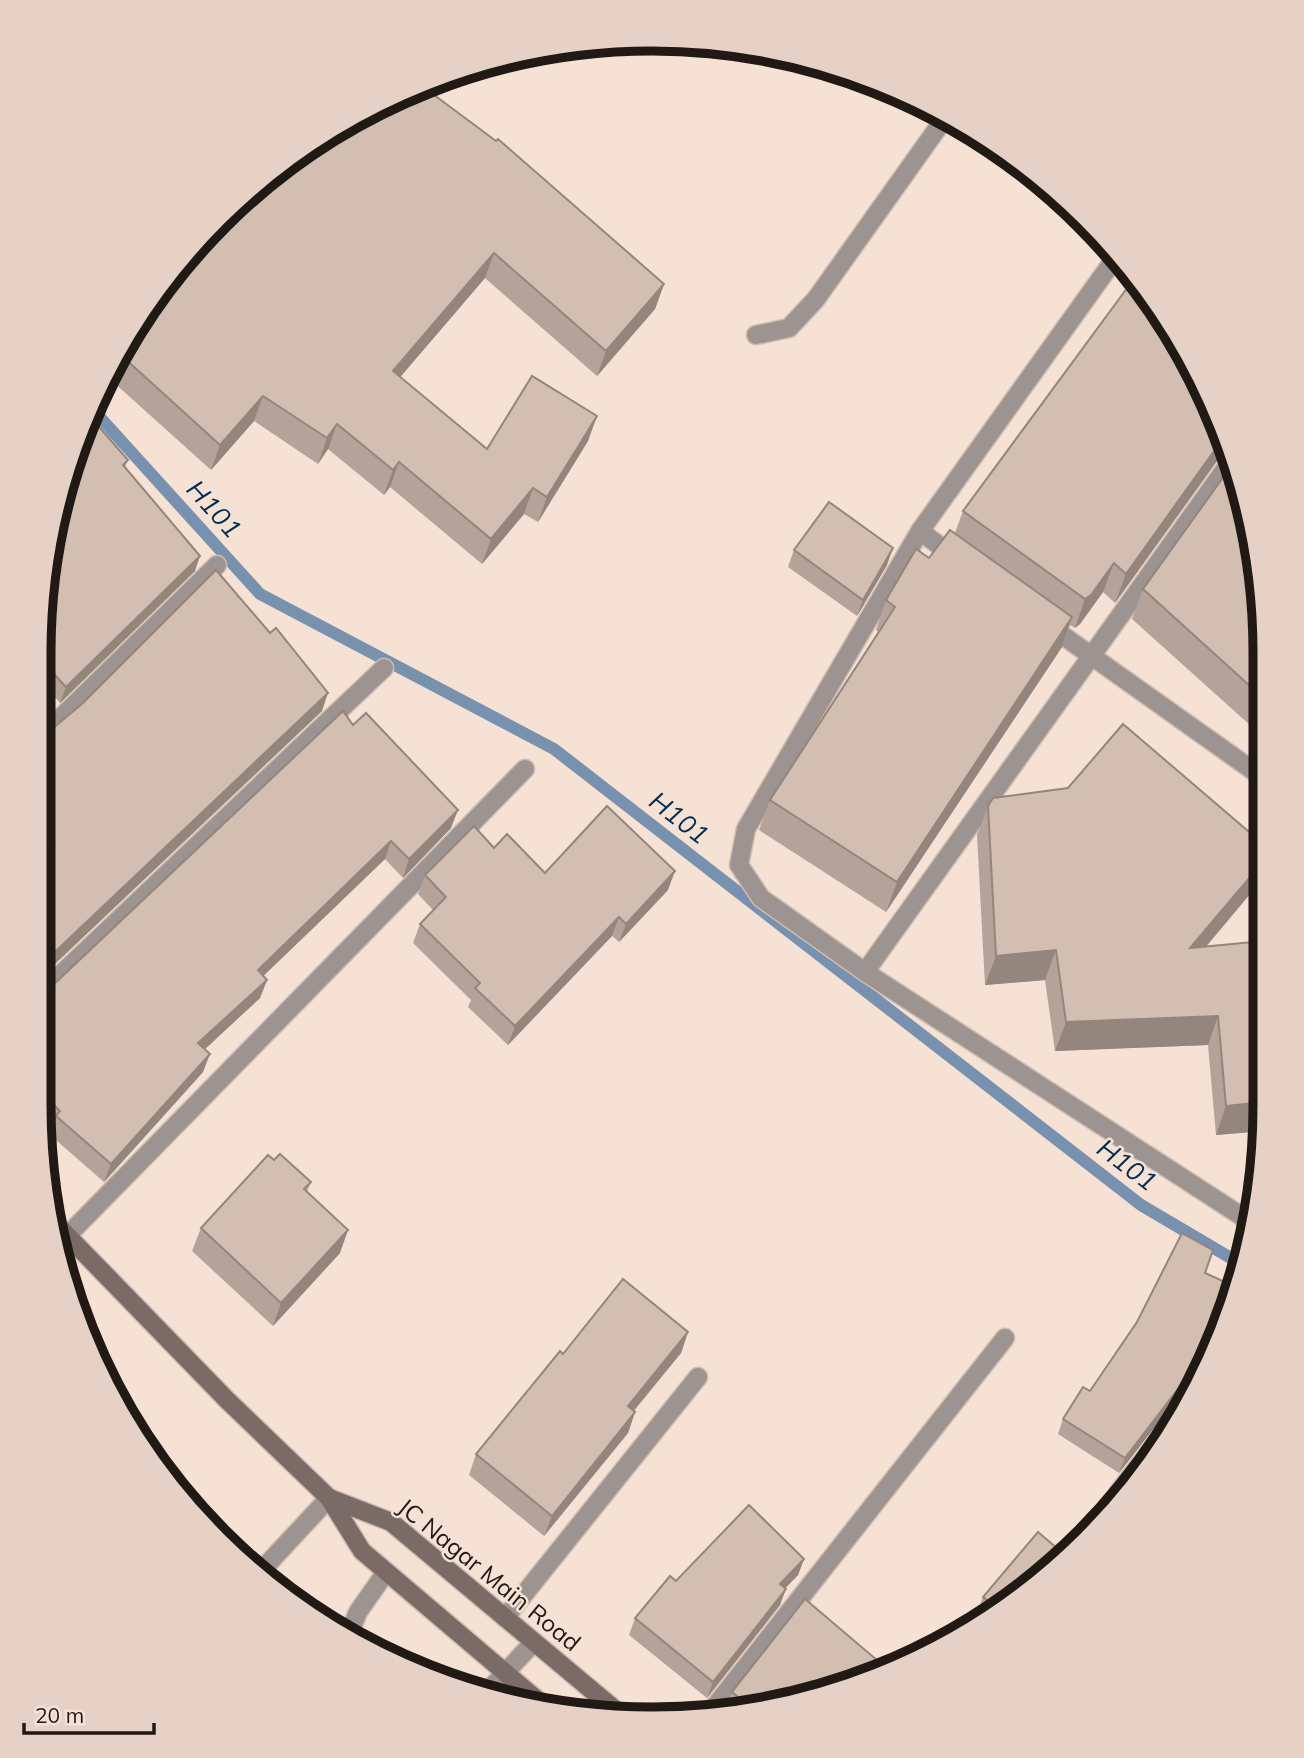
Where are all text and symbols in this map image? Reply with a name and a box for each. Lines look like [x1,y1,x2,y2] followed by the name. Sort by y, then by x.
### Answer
[180,473,249,544] water label: H101
[643,784,716,851] water label: H101
[1091,1131,1164,1198] water label: H101
[392,1491,587,1657] street label: JC Nagar Main Road
[24,1692,154,1736] scale bar
[35,1702,84,1728] text: 20 m

